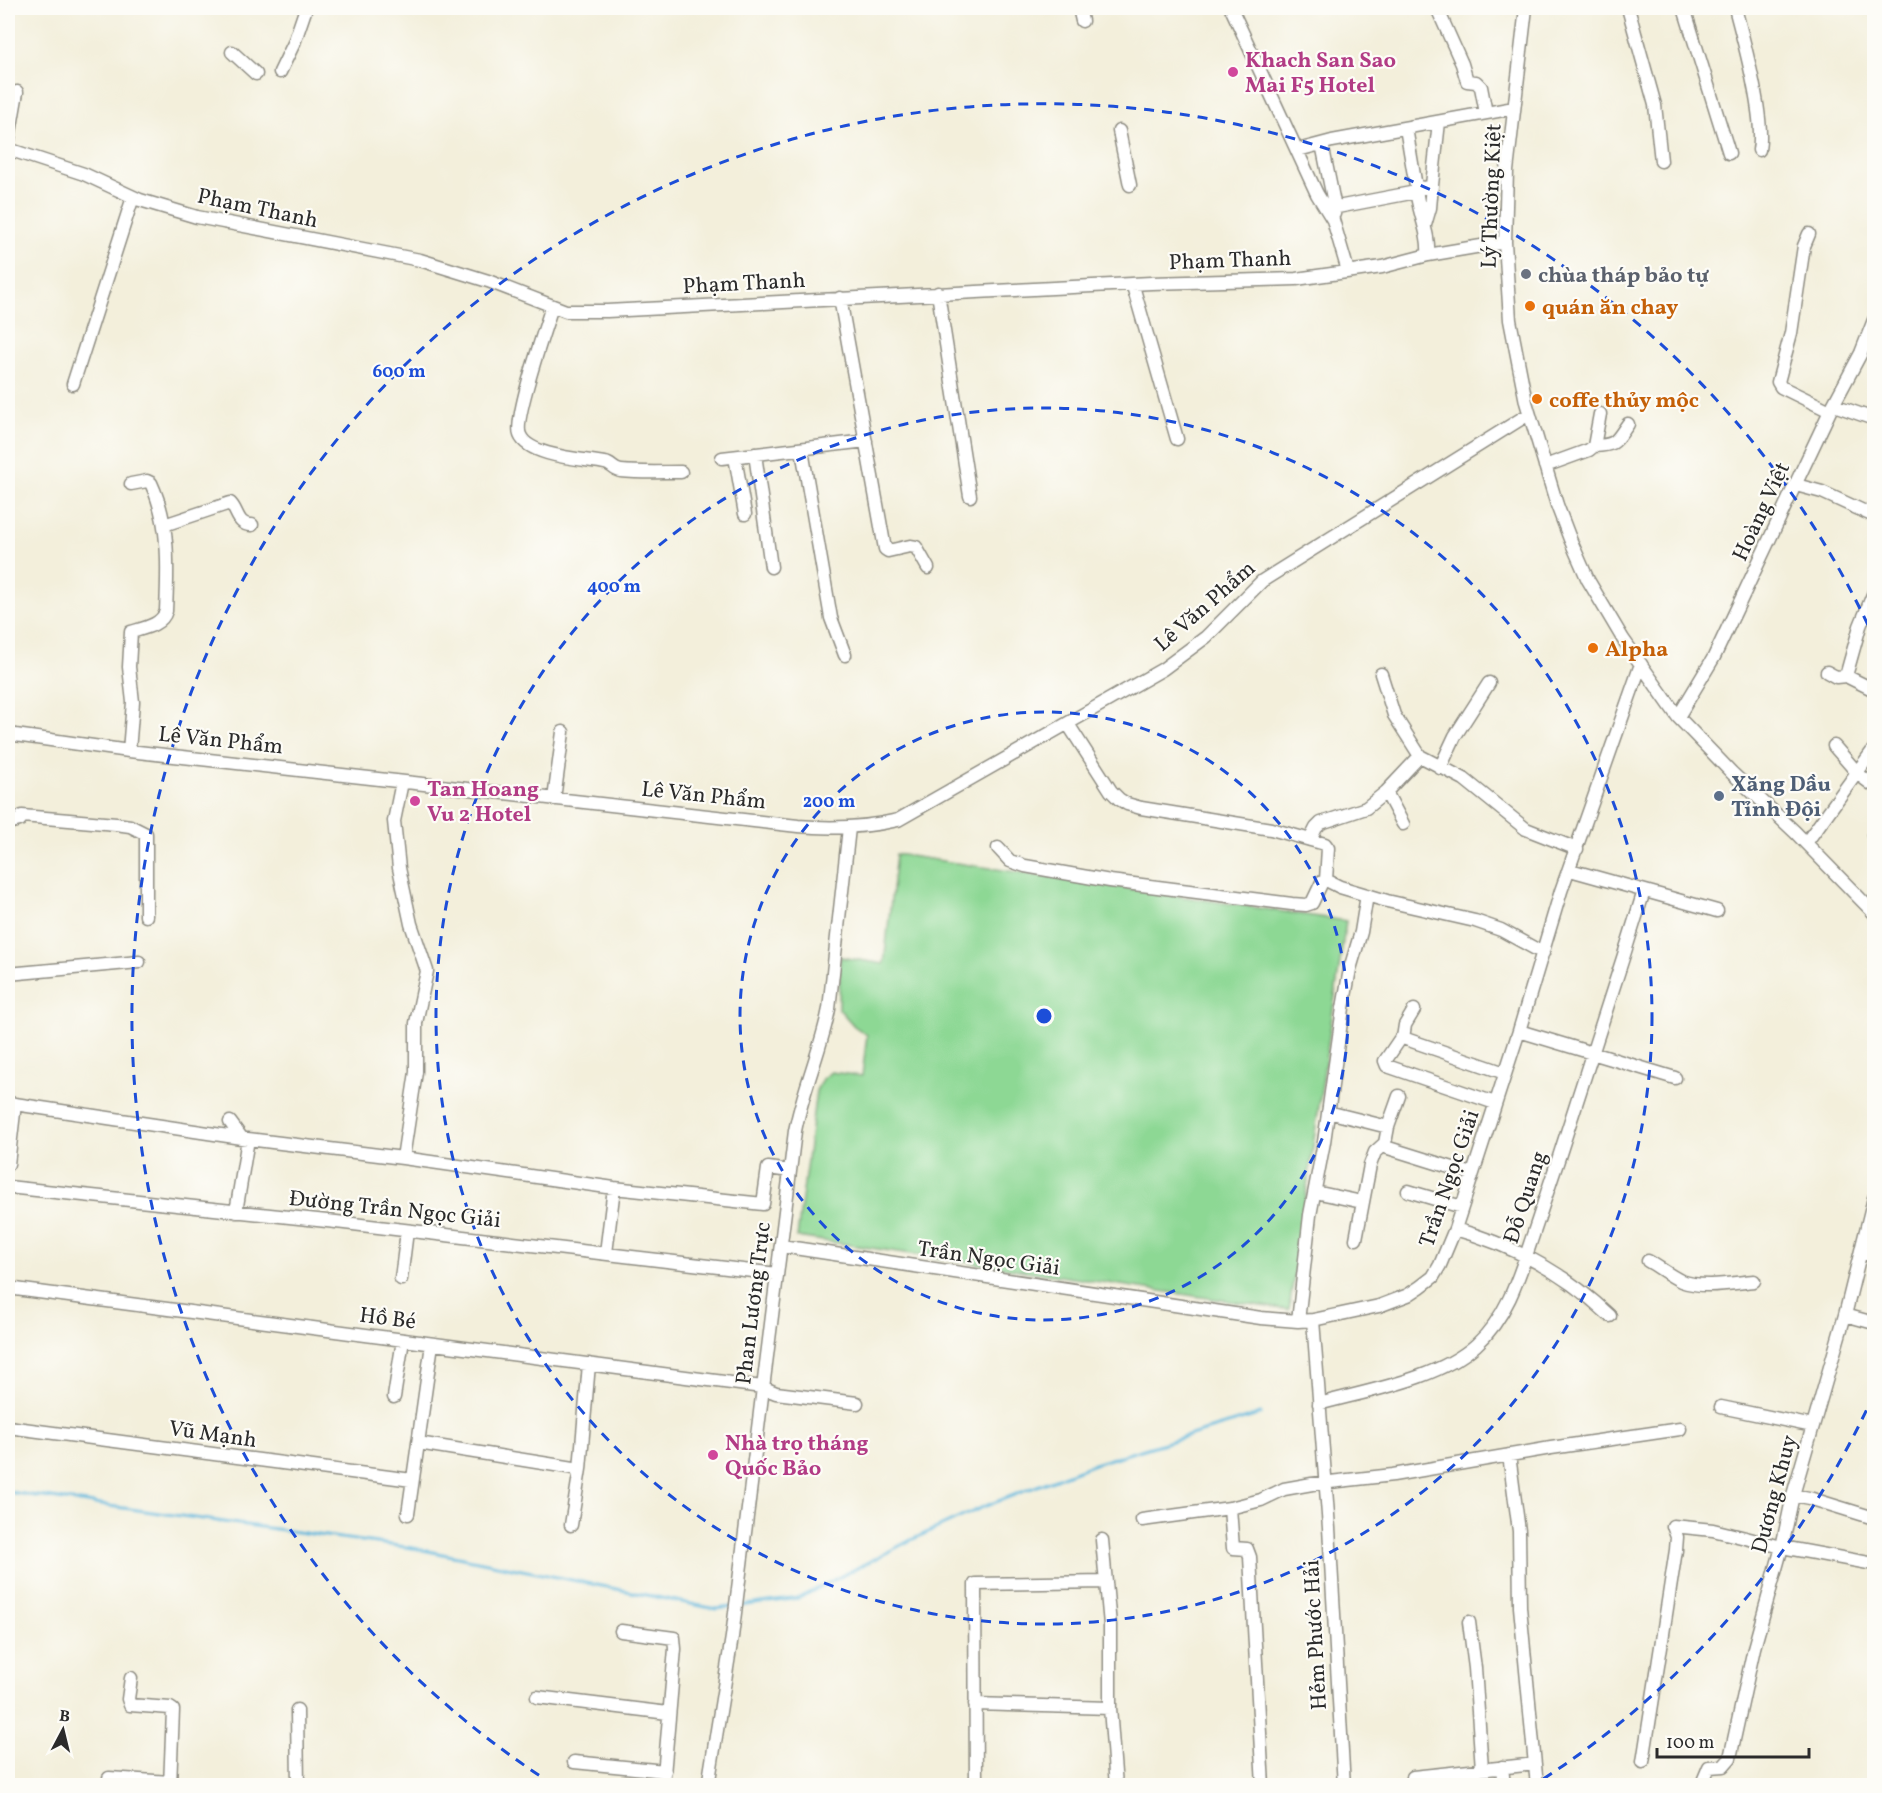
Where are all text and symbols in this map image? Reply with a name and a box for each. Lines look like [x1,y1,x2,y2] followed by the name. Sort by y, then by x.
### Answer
[1245,46,1396,102] place label: Khach San Sao Mai F5 Hotel
[1226,65,1240,79] marker: Khach San Sao Mai F5 Hotel
[1474,123,1511,269] street label: Lý Thường Kiệt
[194,182,321,237] street label: Phạm Thanh
[1168,244,1292,279] street label: Phạm Thanh
[1538,261,1710,292] place label: chùa tháp bảo tự
[682,266,806,303] street label: Phạm Thanh
[1519,267,1533,281] marker: chùa tháp bảo tự
[1542,293,1679,324] place label: quán ăn chay
[1523,299,1537,313] marker: quán ăn chay
[372,360,426,385] text: 600 m
[1549,386,1699,417] place label: coffe thủy mộc
[1530,392,1544,406] marker: coffe thủy mộc
[1726,457,1799,567] street label: Hoàng Việt
[1148,554,1263,660] street label: Lê Văn Phẩm
[587,575,641,600] text: 400 m
[1605,635,1668,666] place label: Alpha
[1586,641,1600,655] marker: Alpha
[157,720,285,763] street label: Lê Văn Phẩm
[1731,770,1831,826] place label: Xăng Dầu Tỉnh Đội
[427,775,539,831] place label: Tan Hoang Vu 2 Hotel
[640,775,768,818] street label: Lê Văn Phẩm
[1712,789,1726,803] marker: Xăng Dầu Tỉnh Đội
[803,790,855,815] text: 200 m
[408,794,422,808] marker: Tan Hoang Vu 2 Hotel
[1034,1006,1054,1026] centre of rings
[1412,1106,1488,1252] street label: Trần Ngọc Giải
[1497,1147,1556,1248] street label: Đỗ Quang
[287,1184,502,1237] street label: Đường Trần Ngọc Giải
[729,1220,780,1387] street label: Phan Lương Trực
[915,1234,1062,1285] street label: Trần Ngọc Giải
[358,1301,418,1338] street label: Hồ Bé
[167,1414,259,1457] street label: Vũ Mạnh
[725,1429,869,1485] place label: Nhà trọ tháng Quốc Bảo
[1745,1432,1806,1557] street label: Dương Khuy
[706,1448,720,1462] marker: Nhà trọ tháng Quốc Bảo
[1297,1559,1336,1711] street label: Hẻm Phước Hải
[33,1700,93,1760] north arrow
[58,1706,72,1729] text: B
[1657,1721,1808,1759] scale bar
[1666,1731,1715,1756] text: 100 m

